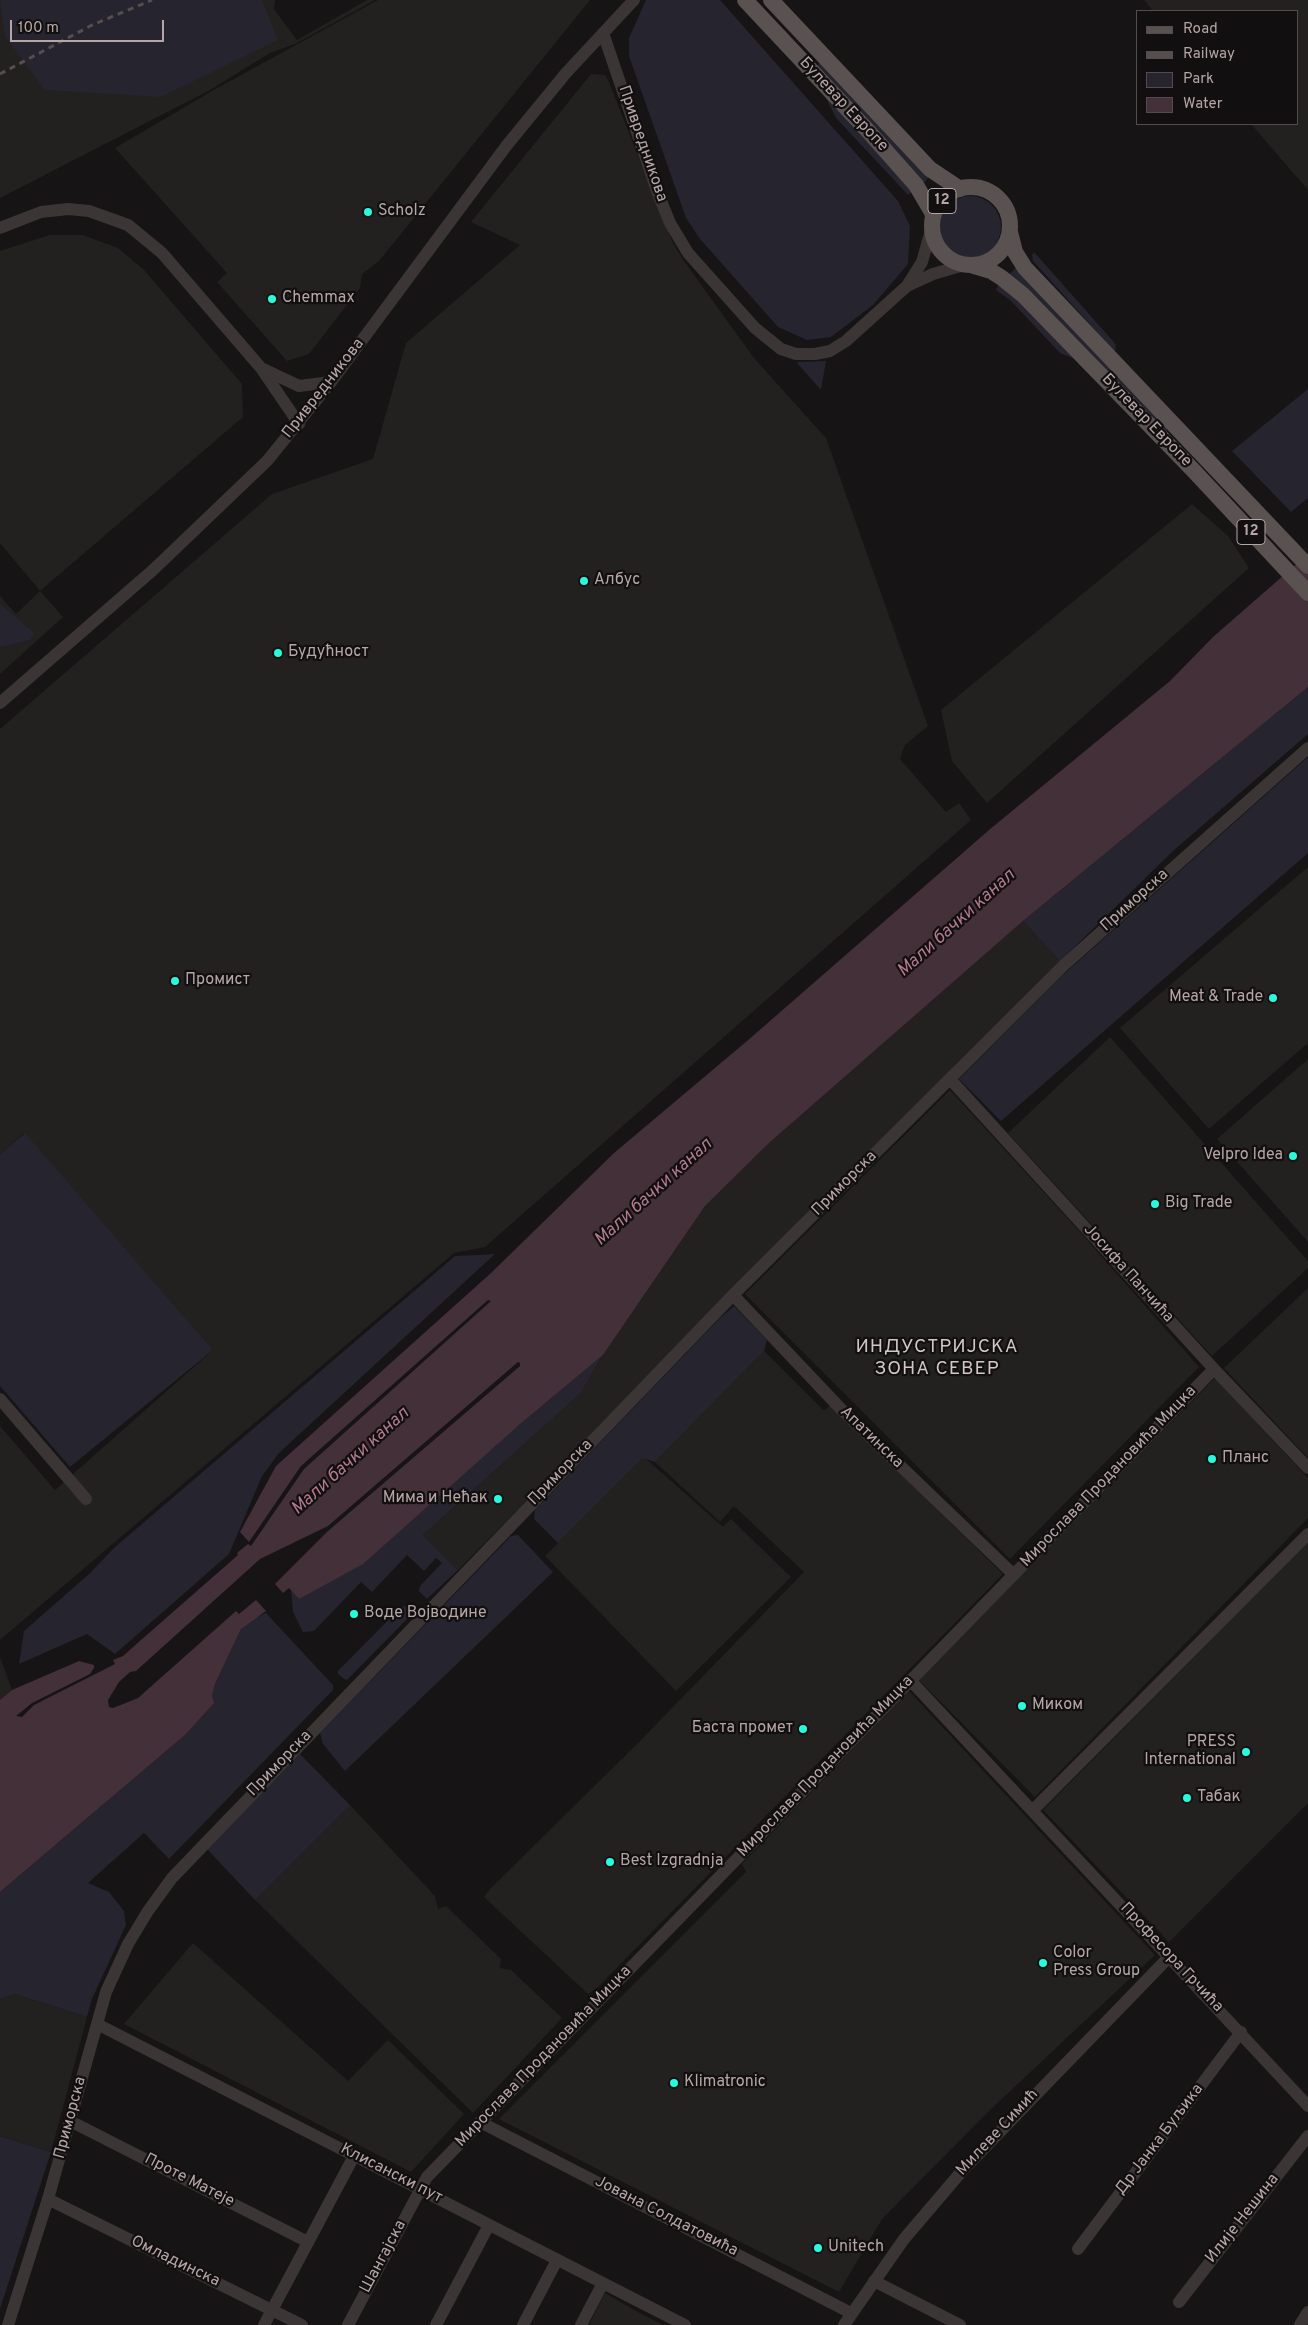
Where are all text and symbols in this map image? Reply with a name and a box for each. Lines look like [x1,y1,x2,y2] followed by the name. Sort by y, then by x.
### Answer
[12,10,166,42] scale bar
[1136,10,1298,125] legend
[18,19,59,38] text: 100 m
[1183,20,1218,39] text: Road
[1183,45,1235,64] text: Railway
[794,54,892,156] street label: Булевар Европе
[1183,70,1214,89] text: Park
[613,83,671,205] street label: Привредникова
[1183,95,1222,114] text: Water
[928,188,956,214] road number: 12
[378,202,426,222] place label: Scholz
[362,206,374,218] marker: Scholz
[282,289,355,309] place label: Chemmax
[266,293,278,305] marker: Chemmax
[279,335,369,443] street label: Привредникова
[1097,371,1195,471] street label: Булевар Европе
[1237,520,1265,544] road number: 12
[594,571,640,591] place label: Албус
[578,575,590,587] marker: Албус
[288,643,369,663] place label: Будућност
[272,647,284,659] marker: Будућност
[894,866,1020,982] water label: Мали бачки канал
[1097,866,1173,936] street label: Приморска
[185,971,250,991] place label: Промист
[169,975,181,987] marker: Промист
[1169,988,1263,1008] place label: Meat & Trade
[1267,992,1279,1004] marker: Meat & Trade
[591,1135,717,1251] water label: Мали бачки канал
[1203,1146,1283,1166] place label: Velpro Idea
[808,1147,882,1221] street label: Приморска
[1287,1150,1299,1162] marker: Velpro Idea
[1165,1194,1232,1214] place label: Big Trade
[1149,1198,1161,1210] marker: Big Trade
[1079,1221,1177,1327] street label: Јосифа Панчића
[854,1337,1020,1381] district label: ИНДУСТРИЈСКА ЗОНА СЕВЕР
[1017,1382,1201,1572] street label: Мирослава Продановића Мицка
[835,1403,907,1473] street label: Апатинска
[288,1404,414,1520] water label: Мали бачки канал
[525,1436,597,1510] street label: Приморска
[1222,1449,1269,1469] place label: Планс
[1206,1453,1218,1465] marker: Планс
[383,1489,488,1509] place label: Мима и Нећак
[492,1493,504,1505] marker: Мима и Нећак
[364,1604,486,1624] place label: Воде Војводине
[348,1608,360,1620] marker: Воде Војводине
[734,1672,918,1862] street label: Мирослава Продановића Мицка
[1032,1696,1083,1716] place label: Миком
[1016,1700,1028,1712] marker: Миком
[692,1719,793,1739] place label: Баста промет
[797,1723,809,1735] marker: Баста промет
[244,1727,316,1801] street label: Приморска
[1144,1733,1236,1771] place label: PRESS International
[1240,1746,1252,1758] marker: PRESS International
[1197,1788,1241,1808] place label: Табак
[1181,1792,1193,1804] marker: Табак
[620,1852,723,1872] place label: Best Izgradnja
[604,1856,616,1868] marker: Best Izgradnja
[1115,1899,1227,2017] street label: Професора Грчића
[1053,1944,1140,1982] place label: Color Press Group
[1037,1957,1049,1969] marker: Color Press Group
[452,1962,636,2152] street label: Мирослава Продановића Мицка
[684,2073,766,2093] place label: Klimatronic
[51,2075,91,2161] street label: Приморска
[668,2077,680,2089] marker: Klimatronic
[1112,2081,1208,2199] street label: Др Јанка Буљика
[953,2086,1043,2180] street label: Милеве Симић
[337,2140,445,2208] street label: Клисански пут
[141,2150,237,2212] street label: Проте Матеје
[1202,2171,1284,2267] street label: Илије Нешина
[591,2173,741,2261] street label: Јована Солдатовића
[357,2217,411,2297] street label: Шангајска
[127,2232,223,2292] street label: Омладинска
[828,2238,884,2258] place label: Unitech
[812,2242,824,2254] marker: Unitech

